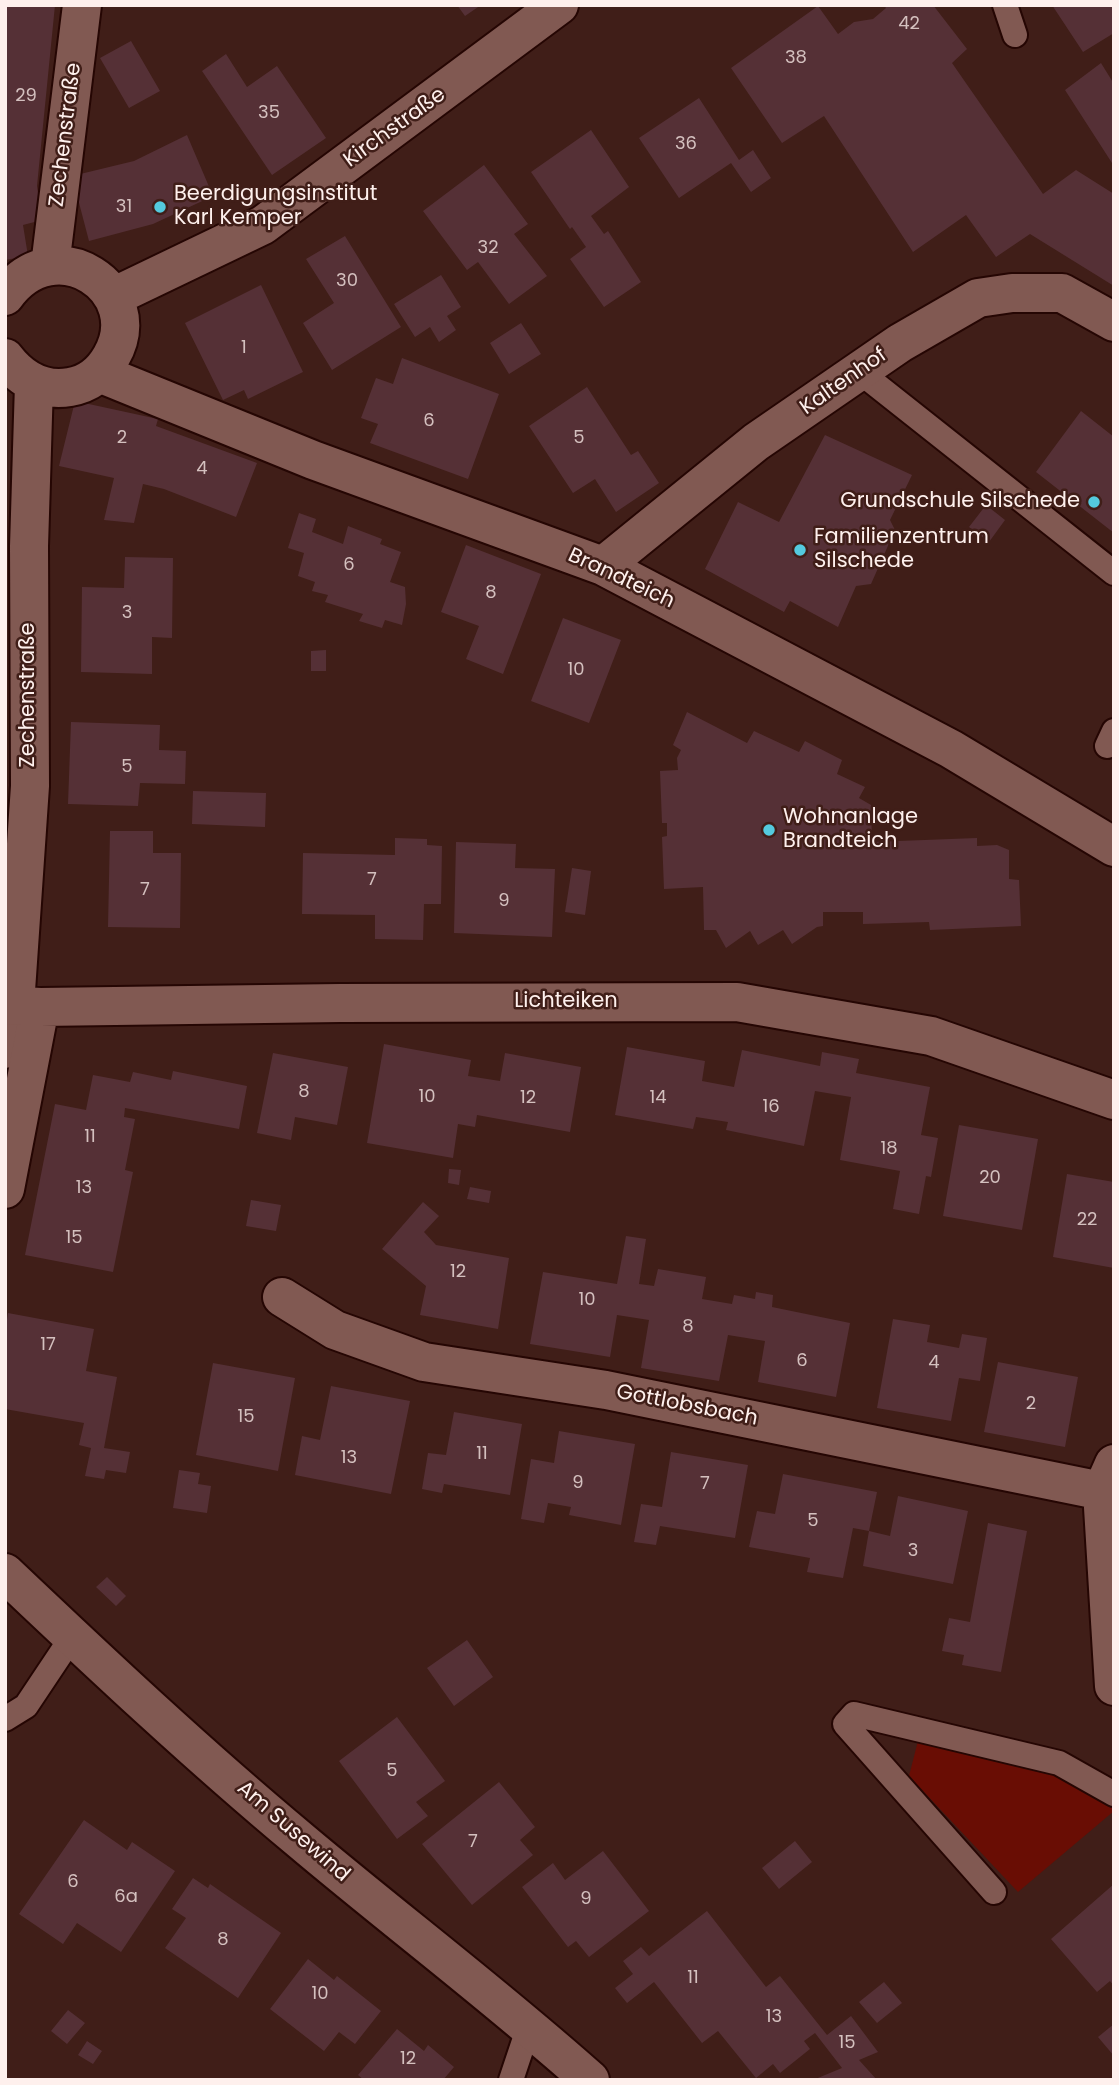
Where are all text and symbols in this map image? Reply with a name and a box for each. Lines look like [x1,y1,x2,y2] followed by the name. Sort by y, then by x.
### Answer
[898,13,920,35] house number: 42
[785,47,807,69] house number: 38
[45,62,87,208] street label: Zechenstraße
[339,83,451,173] street label: Kirchstraße
[15,85,37,107] house number: 29
[258,102,280,124] house number: 35
[675,133,697,155] house number: 36
[174,182,377,232] place label: Beerdigungsinstitut Karl Kemper
[116,196,132,218] house number: 31
[152,199,168,215] marker: Beerdigungsinstitut Karl Kemper
[478,237,498,259] house number: 32
[336,270,358,292] house number: 30
[241,337,247,359] house number: 1
[796,343,892,421] street label: Kaltenhof
[423,410,435,432] house number: 6
[117,427,127,449] house number: 2
[573,427,585,449] house number: 5
[196,458,208,480] house number: 4
[840,489,1080,515] place label: Grundschule Silschede
[1086,494,1102,510] marker: Grundschule Silschede
[814,525,989,575] place label: Familienzentrum Silschede
[792,542,808,558] marker: Familienzentrum Silschede
[564,543,678,615] street label: Brandteich
[343,554,355,576] house number: 6
[485,582,497,604] house number: 8
[122,602,132,624] house number: 3
[16,623,42,767] street label: Zechenstraße
[567,659,585,681] house number: 10
[121,756,133,778] house number: 5
[783,805,918,855] place label: Wohnanlage Brandteich
[761,822,777,838] marker: Wohnanlage Brandteich
[367,869,377,891] house number: 7
[140,879,150,901] house number: 7
[498,890,510,912] house number: 9
[514,989,618,1015] street label: Lichteiken
[298,1081,310,1103] house number: 8
[418,1086,436,1108] house number: 10
[520,1087,536,1109] house number: 12
[649,1087,667,1109] house number: 14
[762,1096,780,1118] house number: 16
[84,1126,96,1148] house number: 11
[880,1138,898,1160] house number: 18
[979,1167,1001,1189] house number: 20
[76,1177,92,1199] house number: 13
[1077,1209,1097,1231] house number: 22
[65,1227,83,1249] house number: 15
[450,1261,466,1283] house number: 12
[578,1289,596,1311] house number: 10
[682,1316,694,1338] house number: 8
[40,1334,56,1356] house number: 17
[796,1350,808,1372] house number: 6
[928,1352,940,1374] house number: 4
[614,1380,760,1432] street label: Gottlobsbach
[1026,1393,1036,1415] house number: 2
[237,1406,255,1428] house number: 15
[476,1443,488,1465] house number: 11
[341,1447,357,1469] house number: 13
[572,1472,584,1494] house number: 9
[700,1473,710,1495] house number: 7
[807,1510,819,1532] house number: 5
[908,1540,918,1562] house number: 3
[386,1760,398,1782] house number: 5
[231,1776,355,1888] street label: Am Susewind
[468,1831,478,1853] house number: 7
[67,1871,79,1893] house number: 6
[114,1886,138,1908] house number: 6a
[580,1888,592,1910] house number: 9
[217,1929,229,1951] house number: 8
[687,1967,699,1989] house number: 11
[311,1983,329,2005] house number: 10
[766,2006,782,2028] house number: 13
[838,2032,856,2054] house number: 15
[400,2048,416,2070] house number: 12

